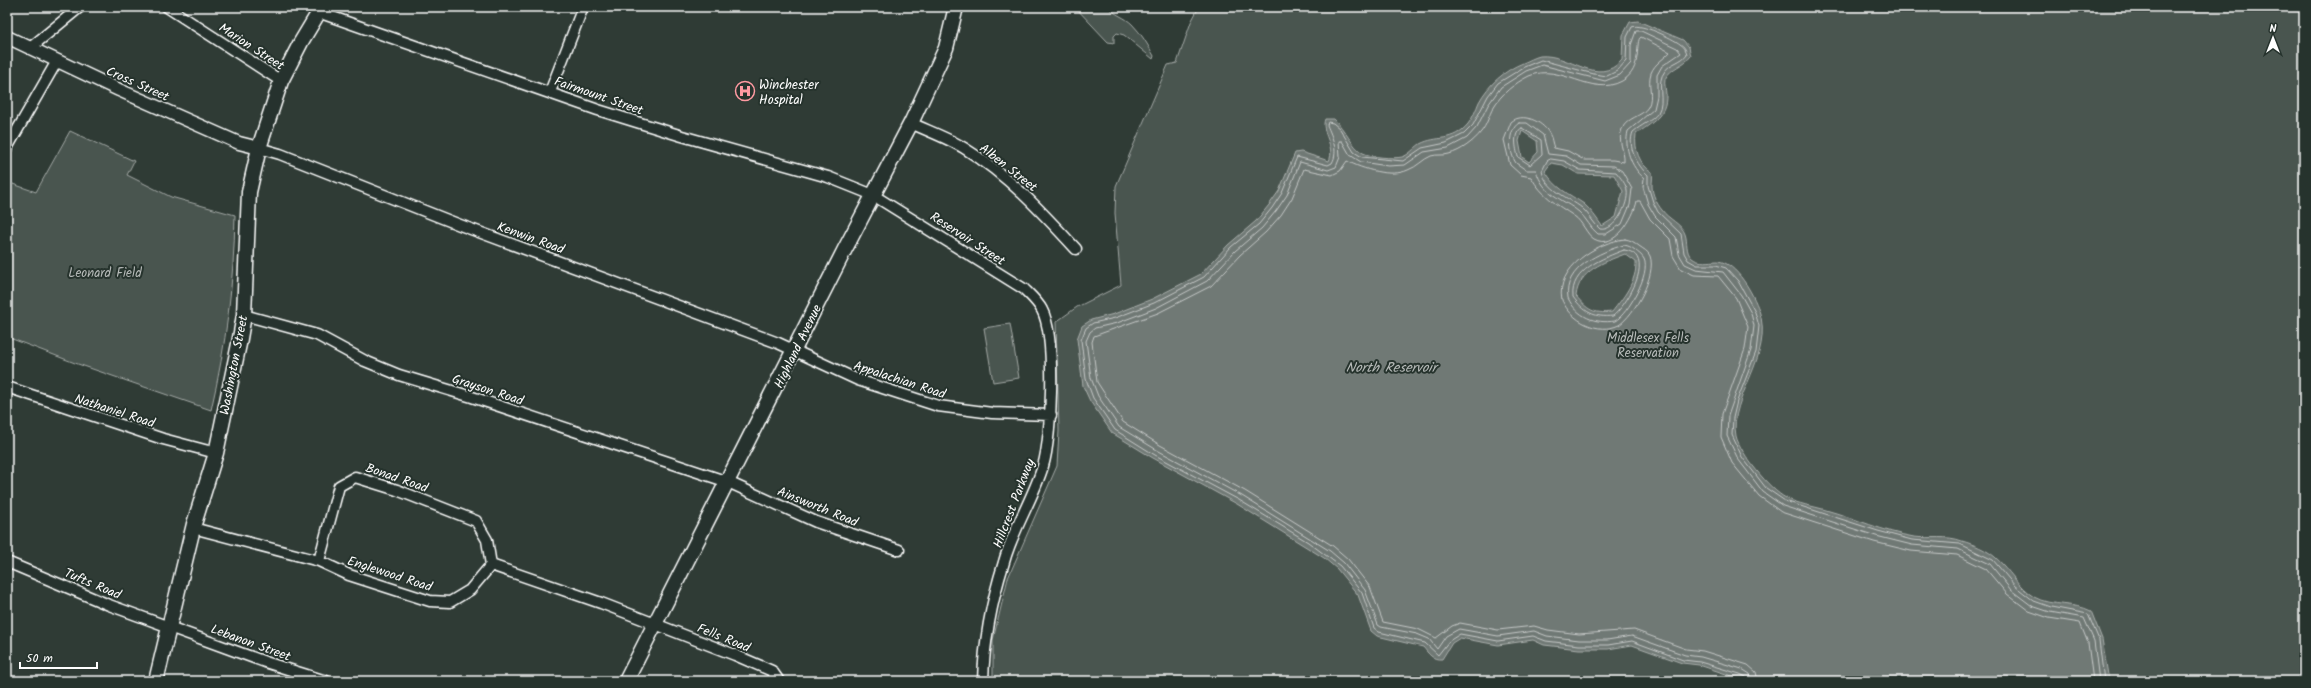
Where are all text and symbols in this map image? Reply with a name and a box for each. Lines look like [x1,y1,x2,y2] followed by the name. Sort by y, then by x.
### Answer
[214,18,289,77] street label: Marion Street
[2253,18,2293,58] north arrow
[2270,20,2277,38] text: N
[102,61,173,108] street label: Cross Street
[551,71,647,122] street label: Fairmount Street
[759,75,819,111] place label: Winchester Hospital
[734,80,756,102] hospital icon: Winchester Hospital
[974,139,1042,198] street label: Alben Street
[925,207,1010,272] street label: Reservoir Street
[494,216,568,261] street label: Kenwin Road
[68,263,142,284] park label: Leonard Field
[769,301,828,392] street label: Highland Avenue
[215,313,255,417] street label: Washington Street
[1607,328,1689,364] park label: Middlesex Fells Reservation
[851,356,949,405] street label: Appalachian Road
[1346,357,1440,379] water label: North Reservoir
[449,369,526,412] street label: Grayson Road
[72,389,158,434] street label: Nathaniel Road
[988,455,1041,551] street label: Hillcrest Parkway
[362,458,431,499] street label: Bonad Road
[774,482,862,533] street label: Ainsworth Road
[344,551,435,598] street label: Englewood Road
[61,563,125,606] street label: Tufts Road
[694,618,754,659] street label: Fells Road
[208,619,294,668] street label: Lebanon Street
[20,644,97,670] scale bar
[26,649,53,668] text: 50 m

